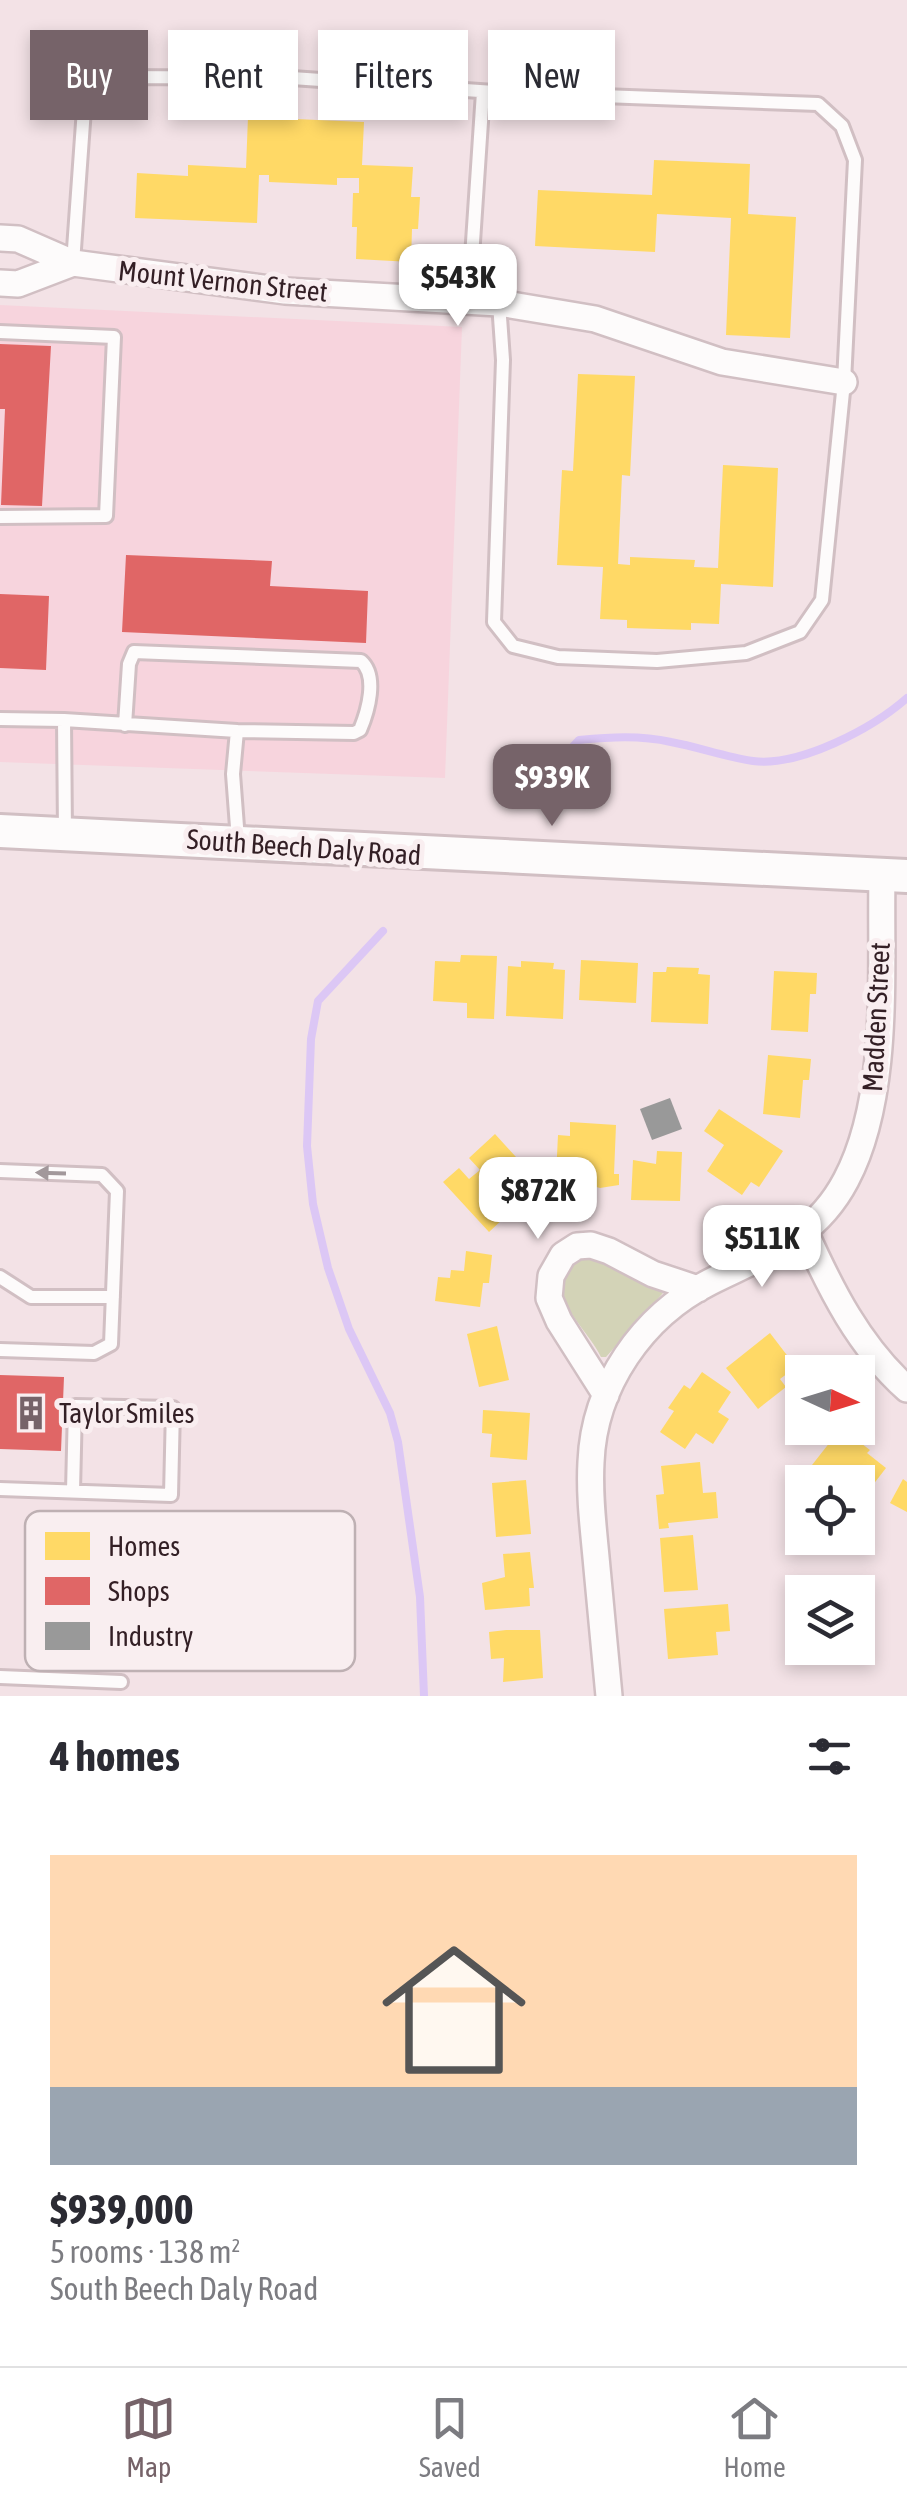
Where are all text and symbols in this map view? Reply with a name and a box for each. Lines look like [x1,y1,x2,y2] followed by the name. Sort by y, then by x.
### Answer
[30,30,148,120] chip: Buy
[168,30,298,120] chip: Rent
[318,30,468,120] chip: Filters
[488,30,615,120] chip: New
[388,244,528,329] pin: $543K
[117,254,329,308] street label: Mount Vernon Street
[421,258,495,295] text: $543K
[482,744,622,829] pin: $939K
[515,758,589,795] text: $939K
[186,823,422,871] street label: South Beech Daly Road
[856,941,896,1093] street label: Madden Street
[468,1157,608,1242] pin: $872K
[34,1164,66,1180] one-way arrow
[501,1171,575,1208] text: $872K
[692,1205,832,1290] pin: $511K
[725,1219,799,1256] text: $511K
[785,1355,875,1445] north arrow
[785,1355,875,1665] map controls
[12,1394,50,1432] building icon: Taylor Smiles
[59,1397,194,1429] place label: Taylor Smiles
[785,1465,875,1555] button: locate
[25,1511,355,1671] legend
[108,1530,180,1562] text: Homes
[108,1575,170,1607] text: Shops
[785,1575,875,1665] button: layers
[108,1620,193,1652] text: Industry
[802,1729,857,1784] icon: filters
[50,1732,180,1780] text: 4 homes
[364,1920,544,2100] icon: home
[50,2185,194,2233] text: $939,000
[50,2233,240,2270] text: 5 rooms · 138 m²
[50,2270,318,2307] text: South Beech Daly Road
[121,2391,176,2483] tab: Map
[419,2391,481,2483] tab: Saved
[723,2391,786,2483] tab: Home

